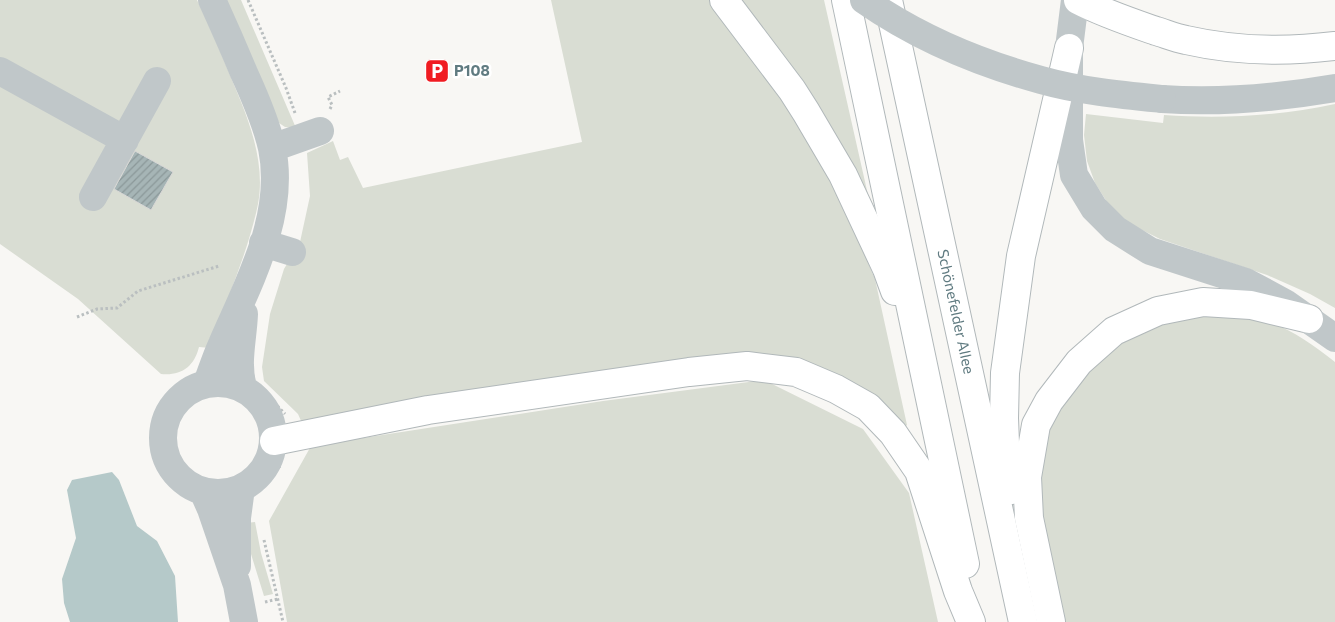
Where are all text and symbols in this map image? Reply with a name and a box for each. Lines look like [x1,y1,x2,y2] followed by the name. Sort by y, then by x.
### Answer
[424,58,450,84] parking icon: P108
[454,61,490,79] place label: P108
[934,248,979,375] street label: Schönefelder Allee

